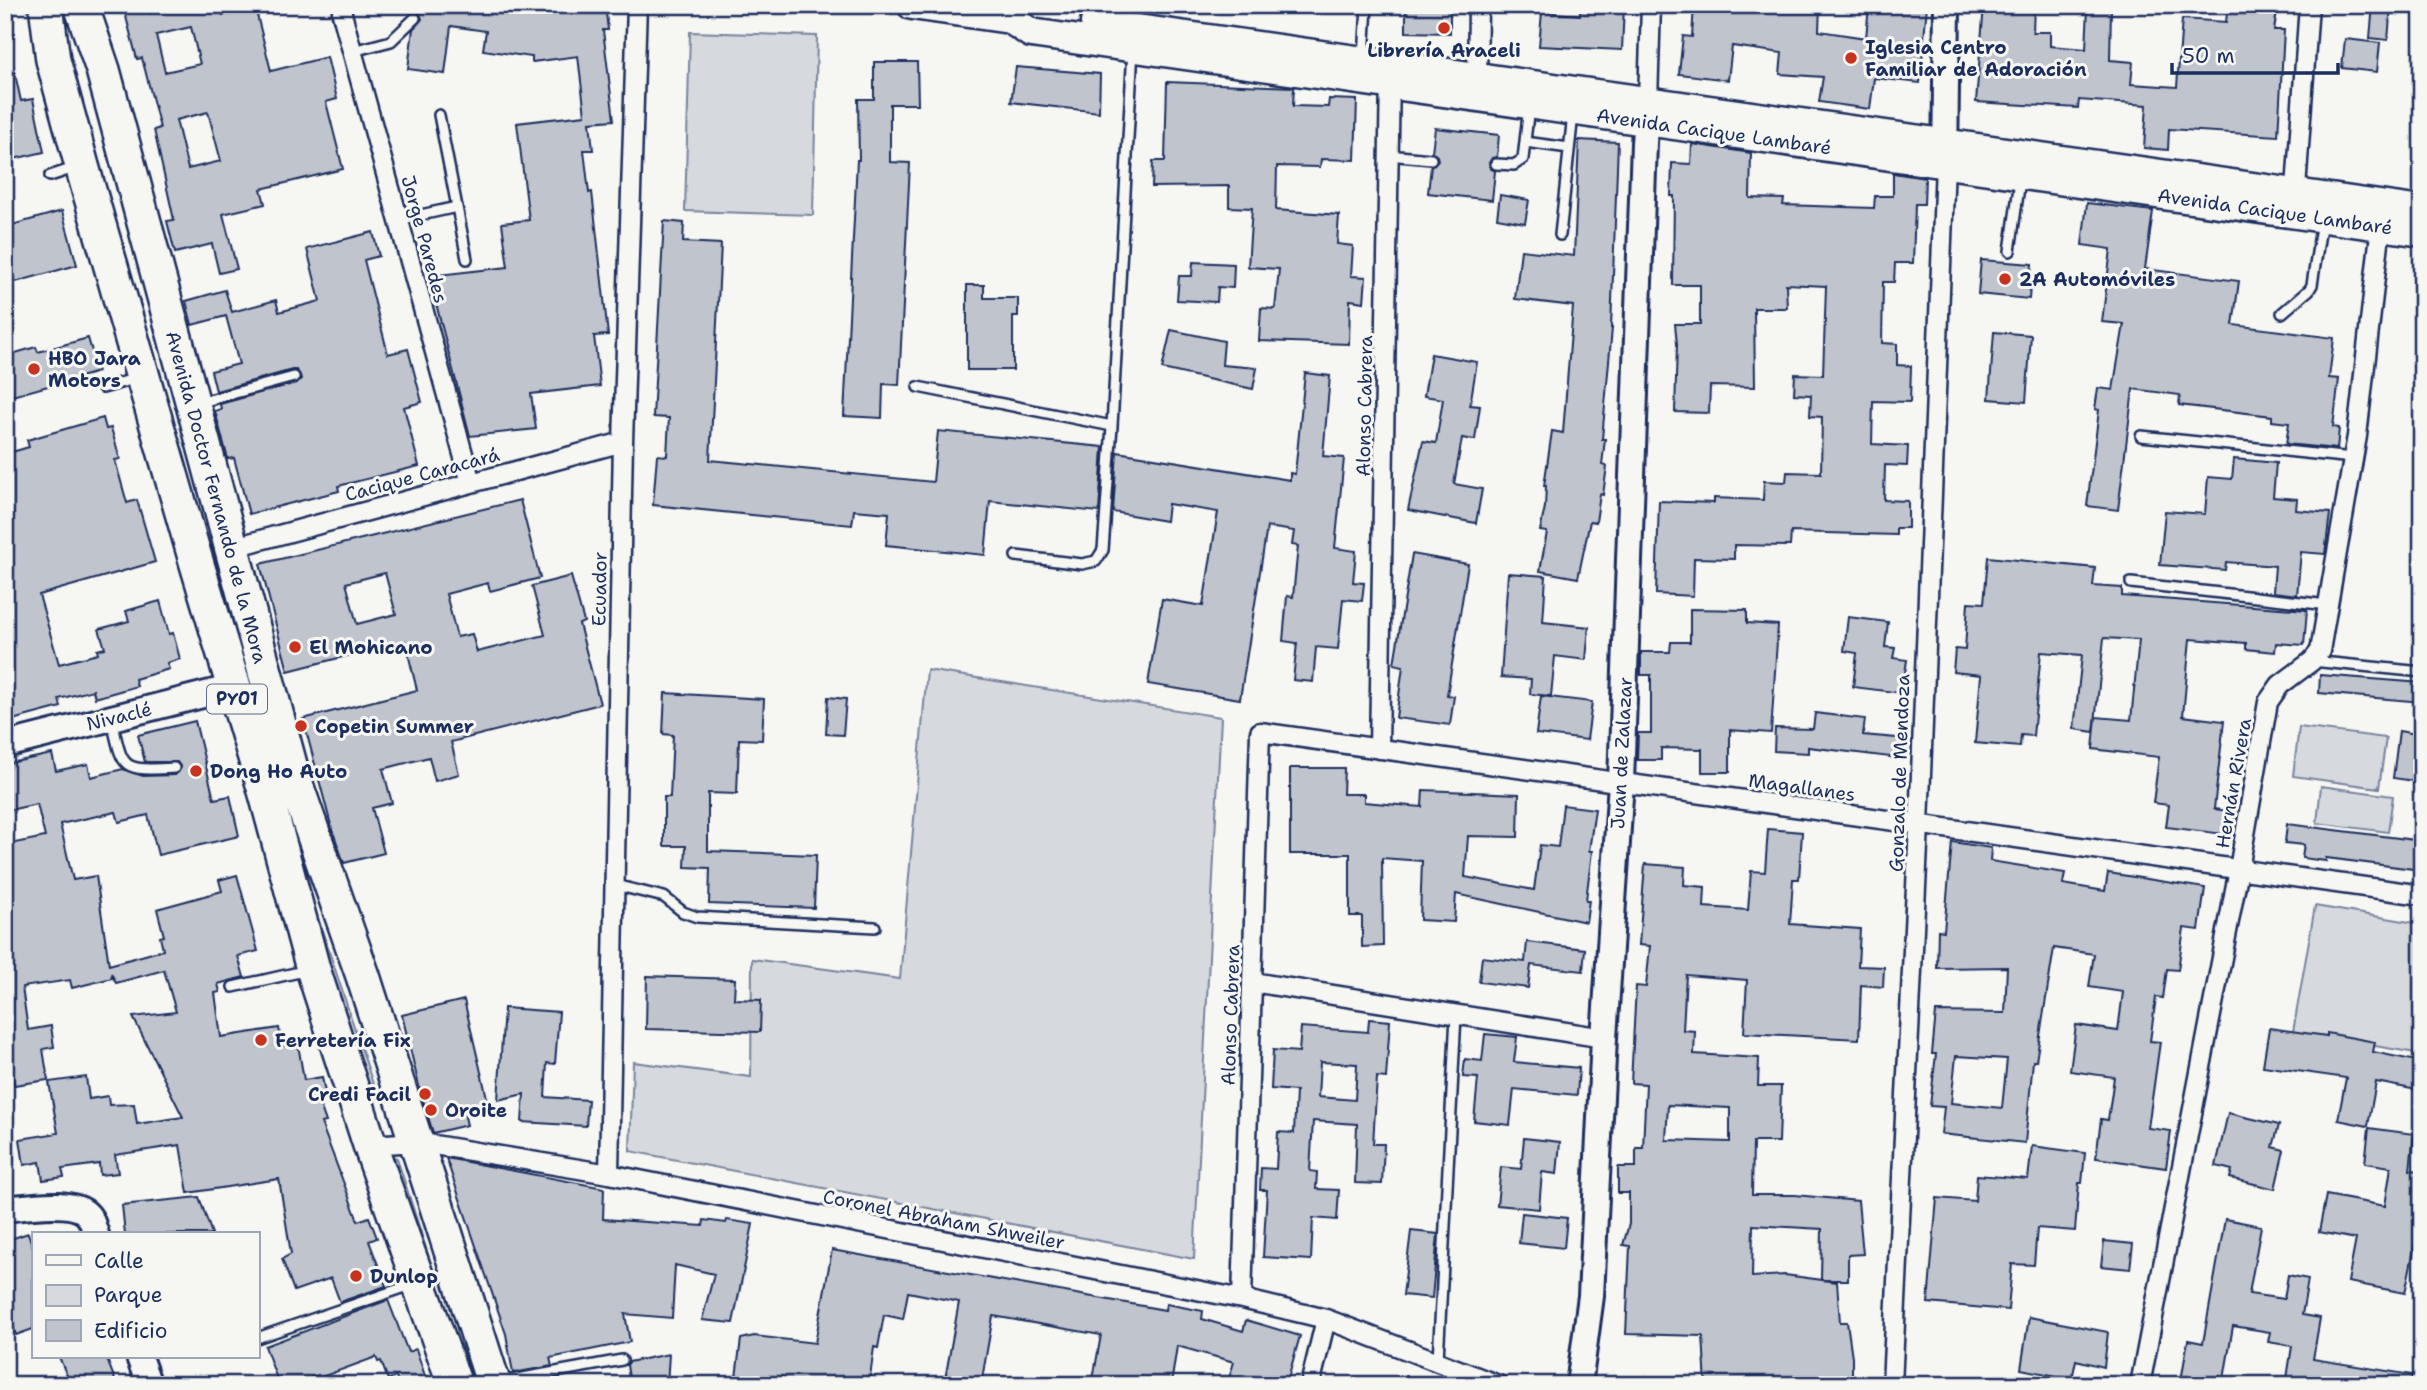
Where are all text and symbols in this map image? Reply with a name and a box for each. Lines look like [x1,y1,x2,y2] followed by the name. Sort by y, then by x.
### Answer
[1436,20,1452,36] marker: Librería Araceli
[2172,32,2338,76] scale bar
[1865,35,2087,82] place label: Iglesia Centro Familiar de Adoración
[1367,38,1521,63] place label: Librería Araceli
[2182,42,2235,70] text: 50 m
[1843,50,1859,66] marker: Iglesia Centro Familiar de Adoración
[1595,103,1833,160] street label: Avenida Cacique Lambaré
[395,172,454,306] street label: Jorge Paredes
[2156,183,2394,240] street label: Avenida Cacique Lambaré
[2019,267,2175,292] place label: 2A Automóviles
[1997,271,2013,287] marker: 2A Automóviles
[160,328,273,666] street label: Avenida Doctor Fernando de la Mora
[1351,335,1378,477] street label: Alonso Cabrera
[48,346,141,393] place label: HBO Jara Motors
[26,361,42,377] marker: HBO Jara Motors
[342,442,502,507] street label: Cacique Caracará
[586,551,613,627] street label: Ecuador
[309,635,433,660] place label: El Mohicano
[287,639,303,655] marker: El Mohicano
[1884,673,1915,873] street label: Gonzalo de Mendoza
[1605,676,1638,830] street label: Juan de Zalazar
[207,684,267,714] road number: PY01
[84,696,155,737] street label: Nivaclé
[315,714,474,739] place label: Copetin Summer
[2210,716,2257,850] street label: Hernán Rivera
[293,718,309,734] marker: Copetin Summer
[210,759,347,784] place label: Dong Ho Auto
[188,763,204,779] marker: Dong Ho Auto
[1747,768,1857,807] street label: Magallanes
[1216,944,1245,1086] street label: Alonso Cabrera
[275,1028,411,1053] place label: Ferretería Fix
[253,1032,269,1048] marker: Ferretería Fix
[308,1082,411,1107] place label: Credi Facil
[417,1086,433,1102] marker: Credi Facil
[445,1098,507,1123] place label: Oroite
[423,1102,439,1118] marker: Oroite
[821,1184,1067,1255] street label: Coronel Abraham Shweiler
[32,1232,259,1358] legend
[94,1247,144,1275] text: Calle
[370,1264,438,1289] place label: Dunlop
[348,1268,364,1284] marker: Dunlop
[94,1281,163,1309] text: Parque
[94,1317,167,1345] text: Edificio

